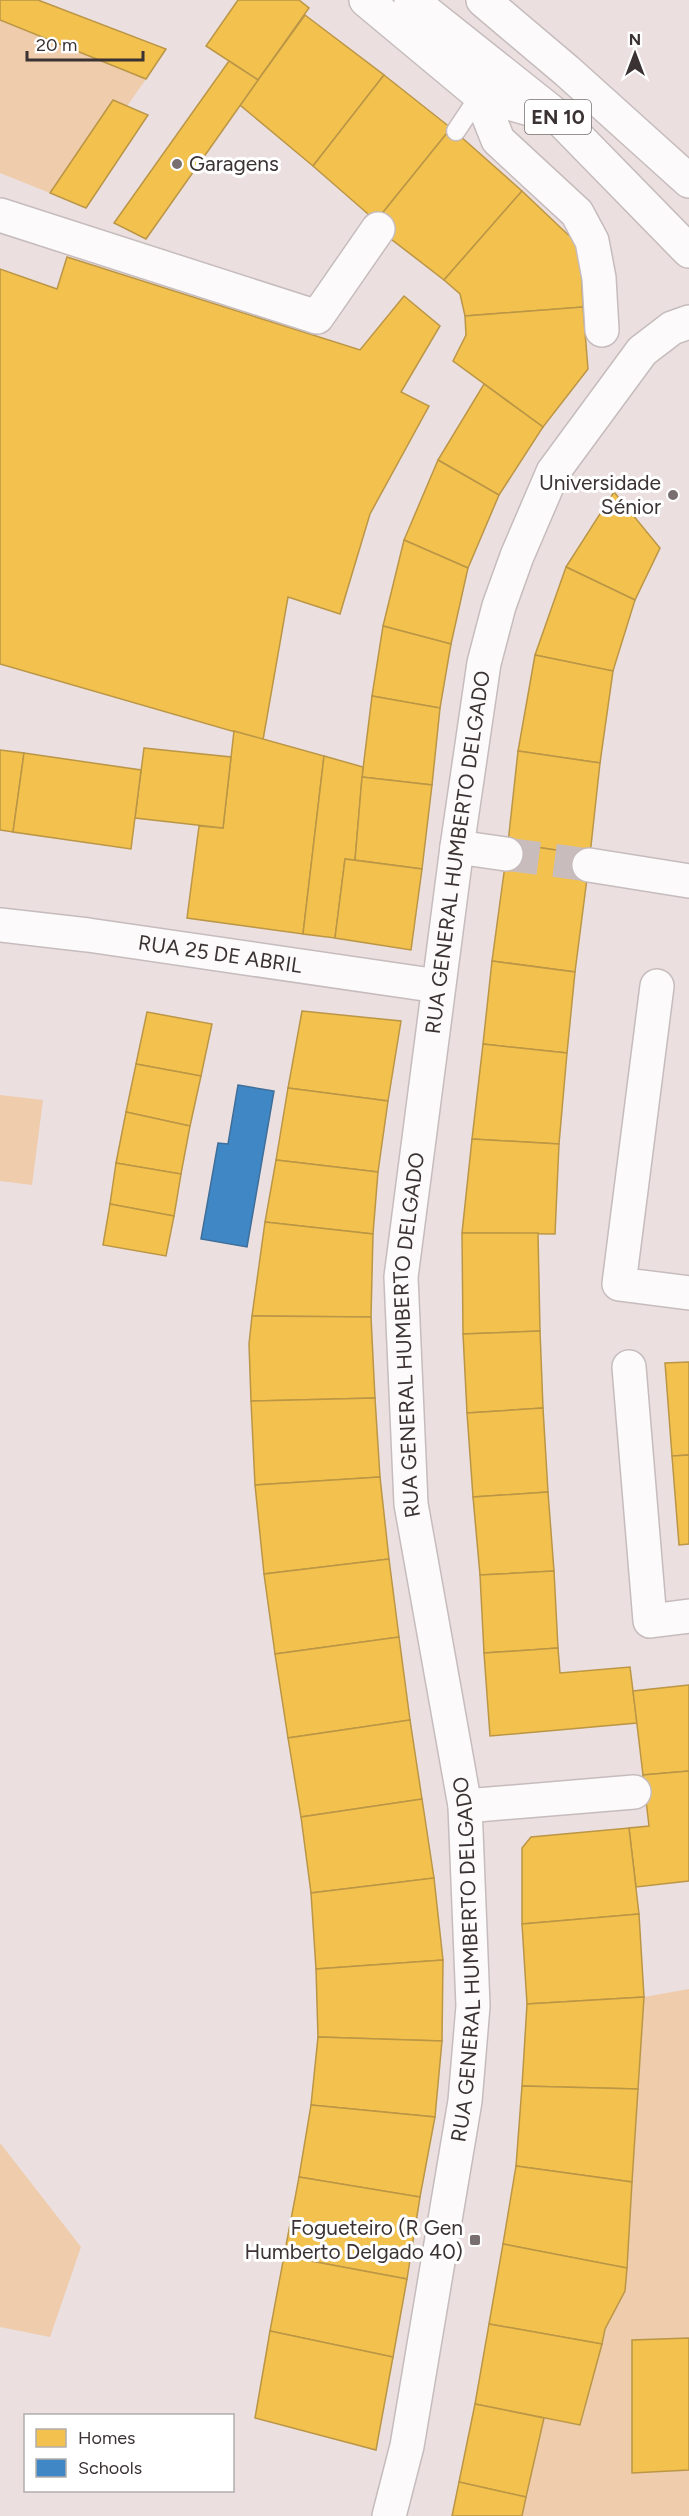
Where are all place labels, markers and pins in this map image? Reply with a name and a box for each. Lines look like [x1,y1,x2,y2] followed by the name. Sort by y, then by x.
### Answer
[189,151,279,176] place label: Garagens
[170,157,184,171] marker: Garagens
[539,470,661,519] place label: Universidade Sénior
[666,488,680,502] marker: Universidade Sénior
[244,2215,463,2264] place label: Fogueteiro (R Gen Humberto Delgado 40)
[468,2233,482,2247] marker: Fogueteiro (R Gen Humberto Delgado 40)

